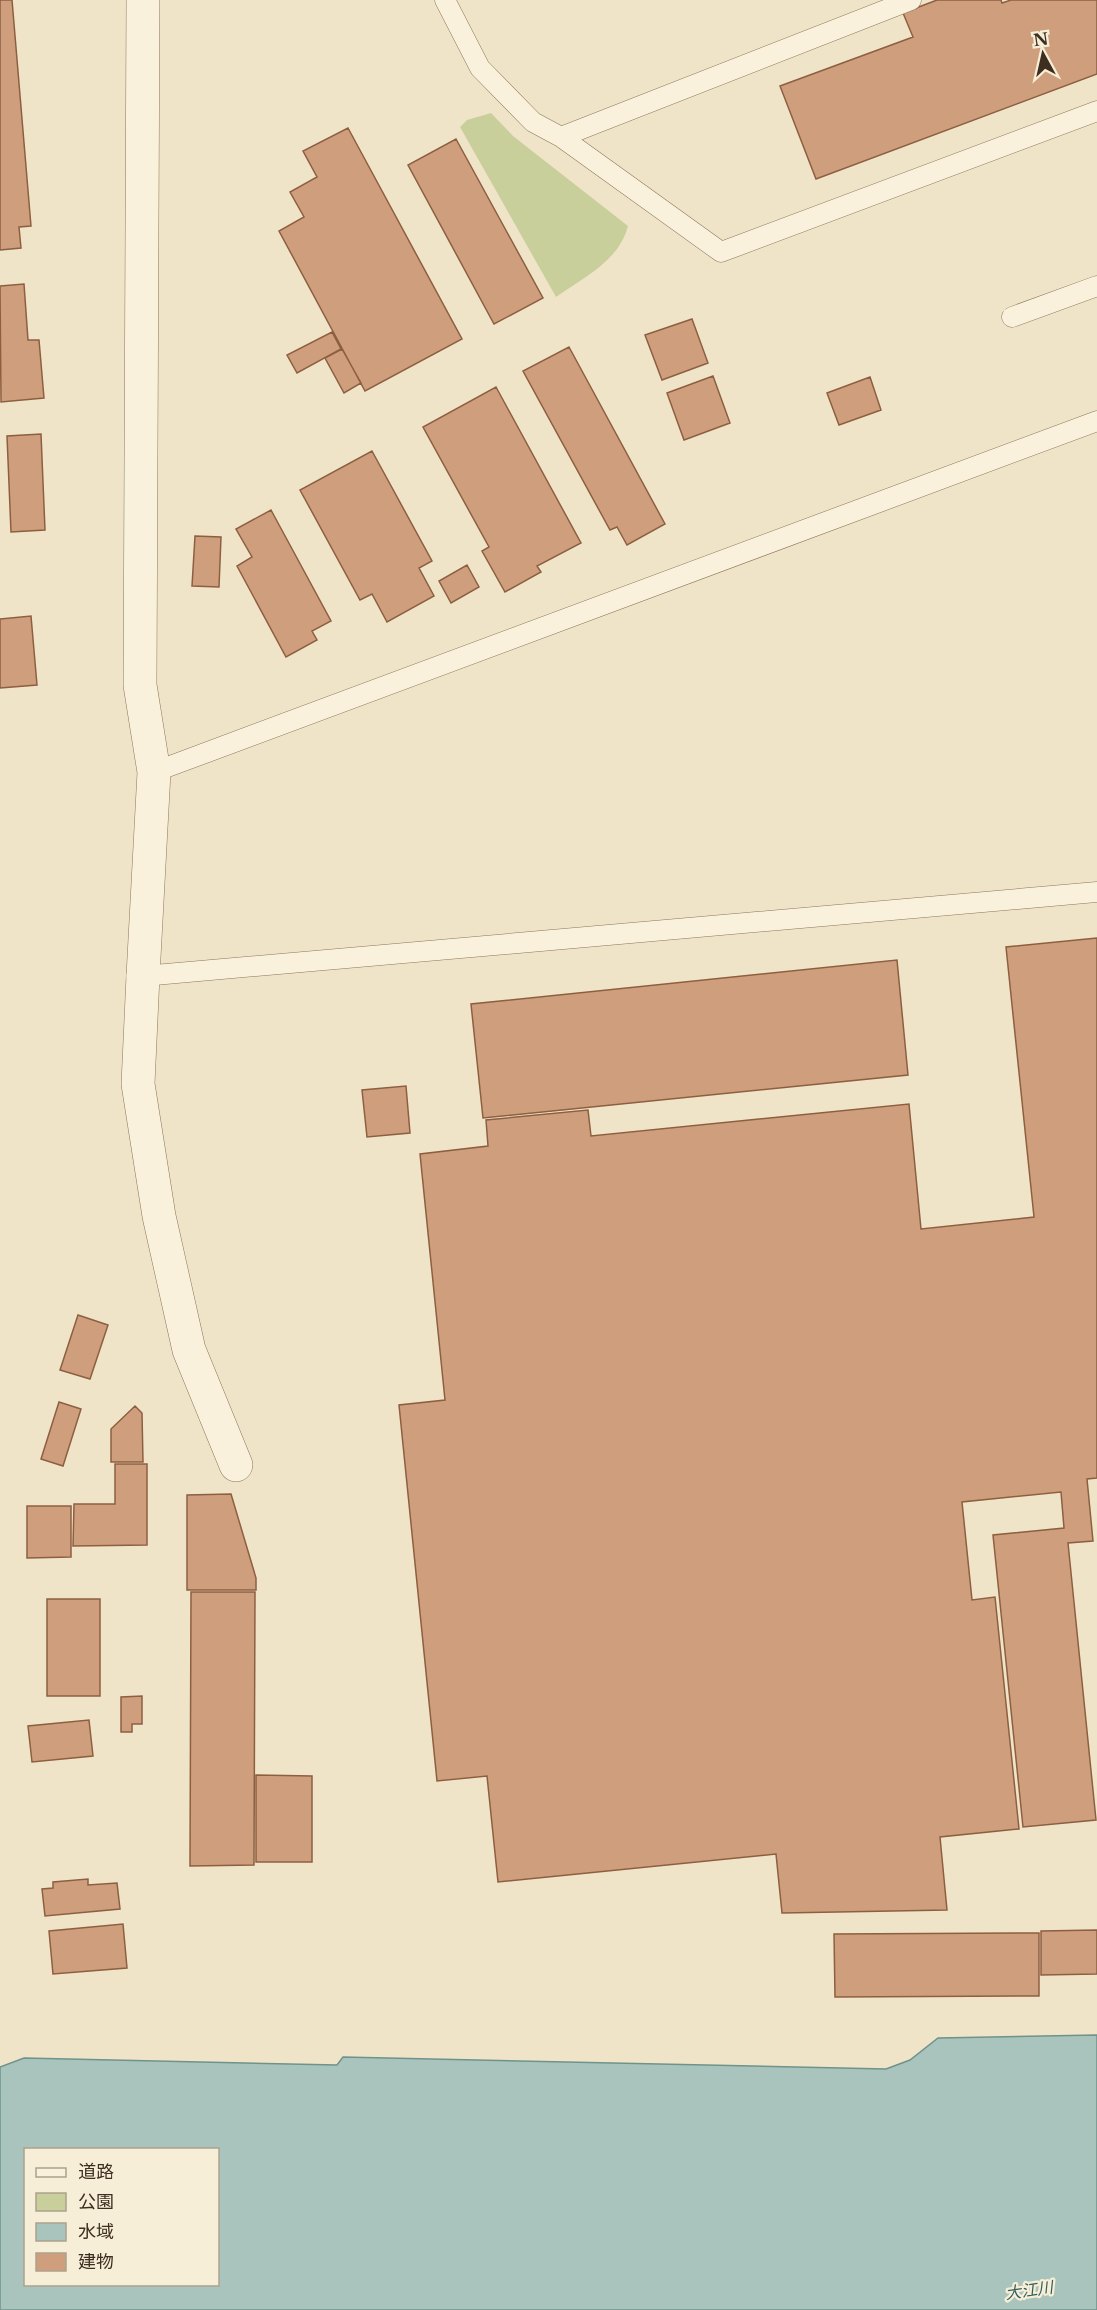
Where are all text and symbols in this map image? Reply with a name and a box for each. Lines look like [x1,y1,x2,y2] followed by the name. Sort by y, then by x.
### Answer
[1013,24,1073,84] north arrow
[1032,28,1050,50] text: N
[24,2148,219,2286] legend
[78,2161,114,2183] text: 道路
[78,2191,114,2213] text: 公園
[78,2221,114,2243] text: 水域
[78,2251,114,2273] text: 建物
[1004,2276,1056,2303] water label: 大江川

